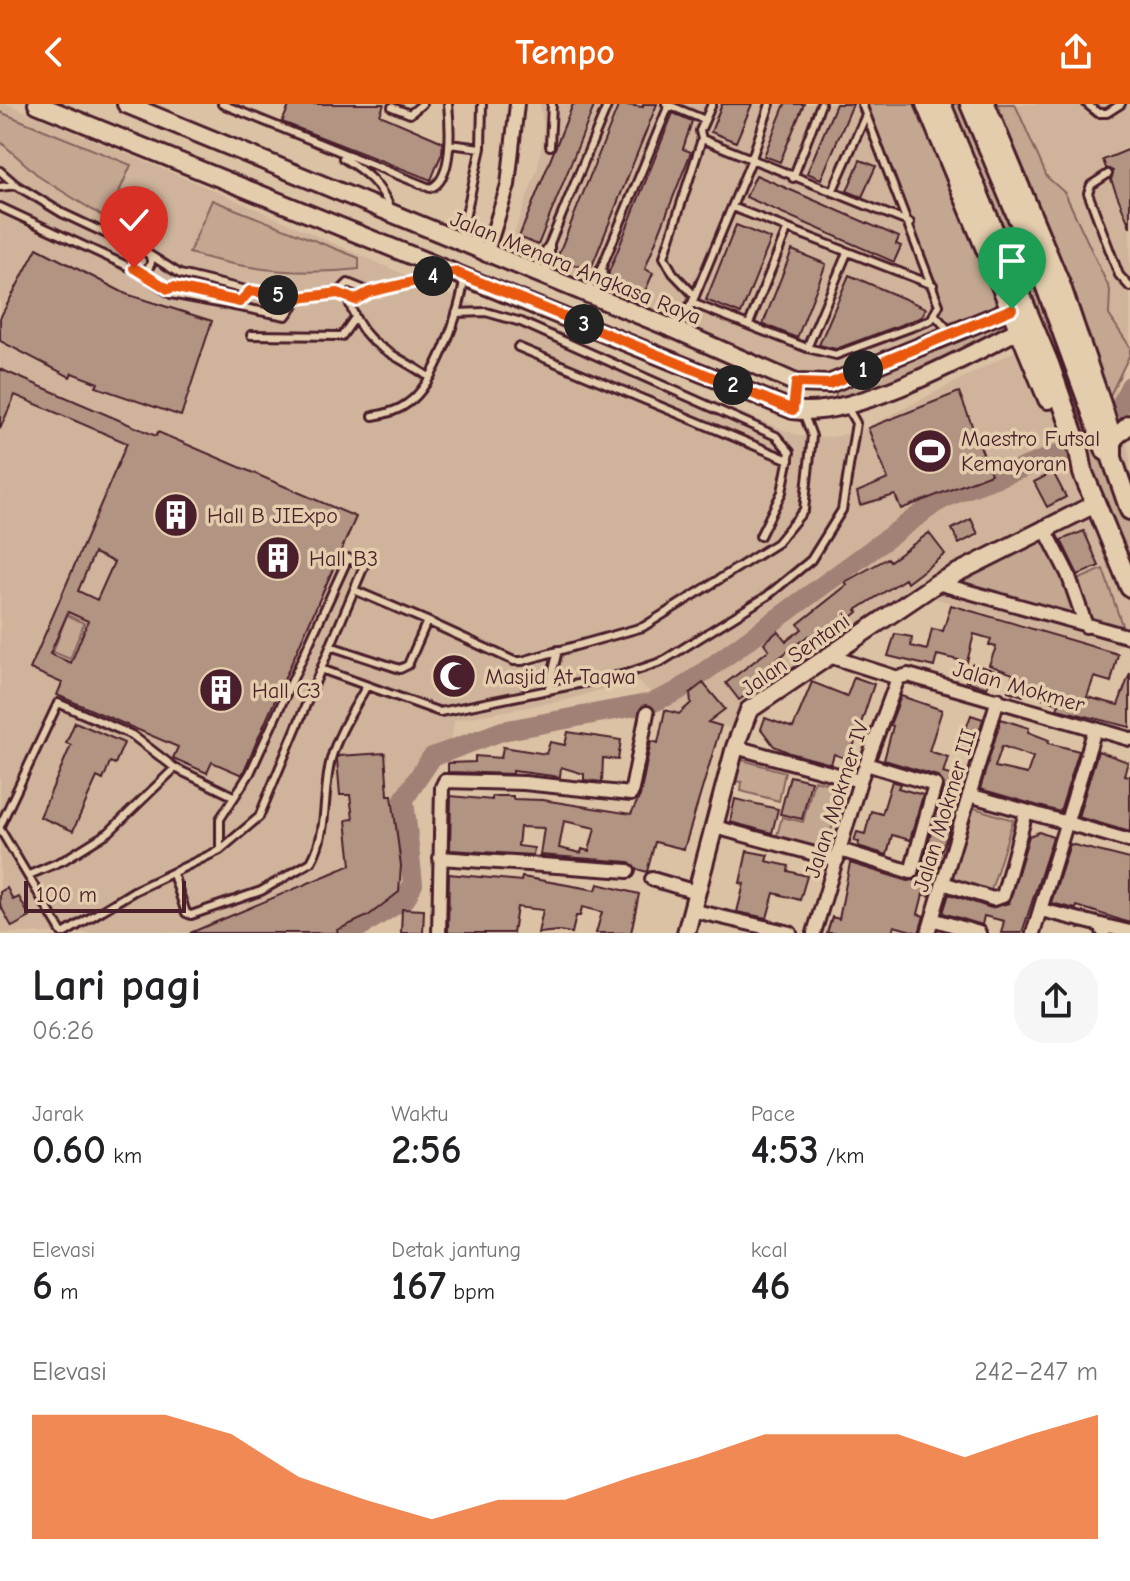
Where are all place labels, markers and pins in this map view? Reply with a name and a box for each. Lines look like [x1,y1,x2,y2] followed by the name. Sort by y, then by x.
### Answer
[100,186,168,268] pin
[978,227,1046,309] pin
[413,256,453,296] pin: 4
[258,275,298,315] pin: 5
[564,304,604,344] pin: 3
[843,350,883,390] pin: 1
[713,365,753,405] pin: 2
[961,426,1100,477] place label: Maestro Futsal Kemayoran
[906,427,954,475] sports icon: Maestro Futsal Kemayoran
[152,491,200,539] building icon: Hall B JIExpo
[207,503,338,529] place label: Hall B JIExpo
[254,534,302,582] building icon: Hall B3
[309,546,378,572] place label: Hall B3
[430,652,478,700] mosque icon: Masjid At Taqwa
[485,664,636,690] place label: Masjid At Taqwa
[197,666,245,714] building icon: Hall C3
[252,678,321,704] place label: Hall C3

